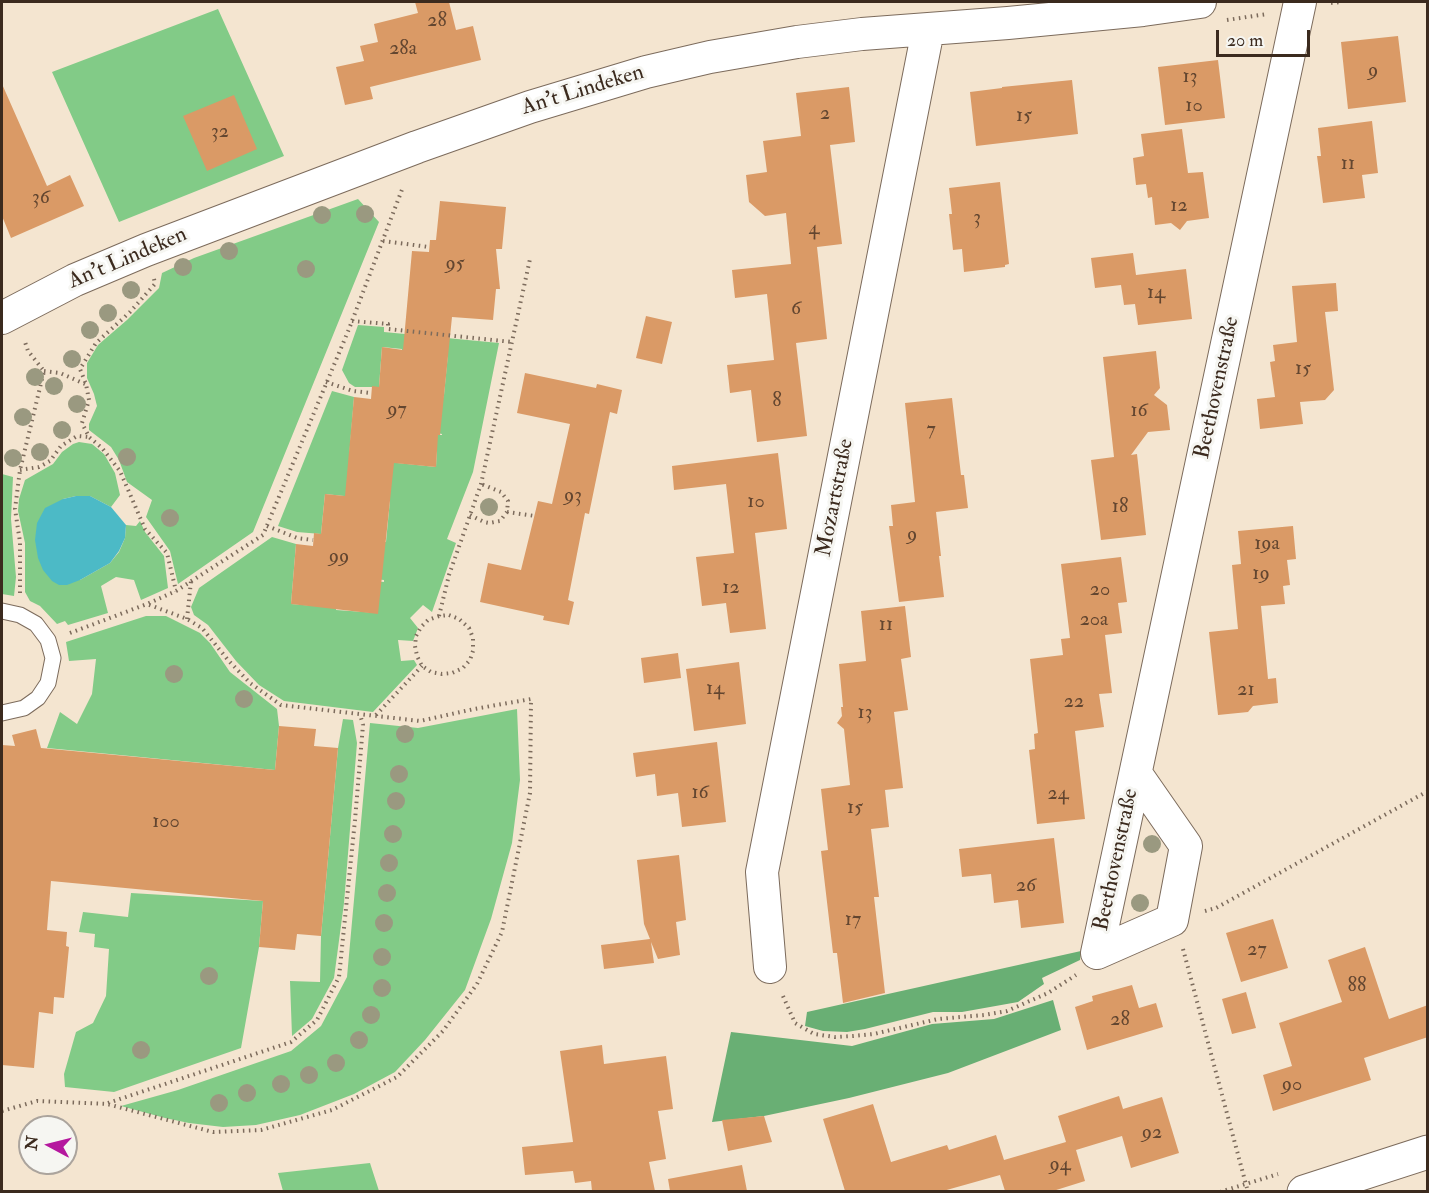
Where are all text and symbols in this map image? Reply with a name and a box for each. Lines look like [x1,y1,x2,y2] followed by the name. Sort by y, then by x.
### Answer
[427,10,447,34] house number: 28
[1219,18,1314,56] scale bar
[1227,29,1263,52] text: 20 m
[389,38,417,62] house number: 28a
[519,60,647,122] street label: An't Lindeken
[1368,60,1378,84] house number: 9
[1183,66,1197,90] house number: 13
[1185,95,1203,119] house number: 10
[820,103,830,127] house number: 2
[1016,105,1032,129] house number: 15
[211,121,229,145] house number: 32
[1341,153,1355,177] house number: 11
[32,187,50,211] house number: 36
[1170,195,1188,219] house number: 12
[973,207,981,231] house number: 3
[809,218,819,242] house number: 4
[65,222,191,296] street label: An't Lindeken
[445,253,465,277] house number: 95
[1147,282,1165,306] house number: 14
[791,298,801,322] house number: 6
[1190,314,1246,462] street label: Beethovenstraße
[1295,358,1311,382] house number: 15
[772,390,782,414] house number: 8
[387,399,407,423] house number: 97
[1130,400,1148,424] house number: 16
[926,419,936,443] house number: 7
[812,437,860,559] street label: Mozartstraße
[564,485,582,509] house number: 93
[747,491,765,515] house number: 10
[1112,496,1128,520] house number: 18
[907,524,917,548] house number: 9
[1254,533,1280,557] house number: 19a
[329,546,349,570] house number: 99
[1252,563,1270,587] house number: 19
[722,577,740,601] house number: 12
[1090,579,1110,603] house number: 20
[1080,609,1108,633] house number: 20a
[879,614,893,638] house number: 11
[706,678,724,702] house number: 14
[1237,679,1255,703] house number: 21
[1064,691,1084,715] house number: 22
[858,702,872,726] house number: 13
[691,782,709,806] house number: 16
[1048,783,1068,807] house number: 24
[1089,786,1145,934] street label: Beethovenstraße
[847,797,863,821] house number: 15
[152,811,180,835] house number: 100
[1016,875,1036,899] house number: 26
[845,909,861,933] house number: 17
[1247,939,1267,963] house number: 27
[1348,975,1366,999] house number: 88
[1110,1009,1130,1033] house number: 28
[1282,1074,1302,1098] house number: 90
[18,1115,78,1175] north arrow
[1142,1122,1162,1146] house number: 92
[21,1135,43,1151] text: N
[1049,1154,1071,1178] house number: 94

